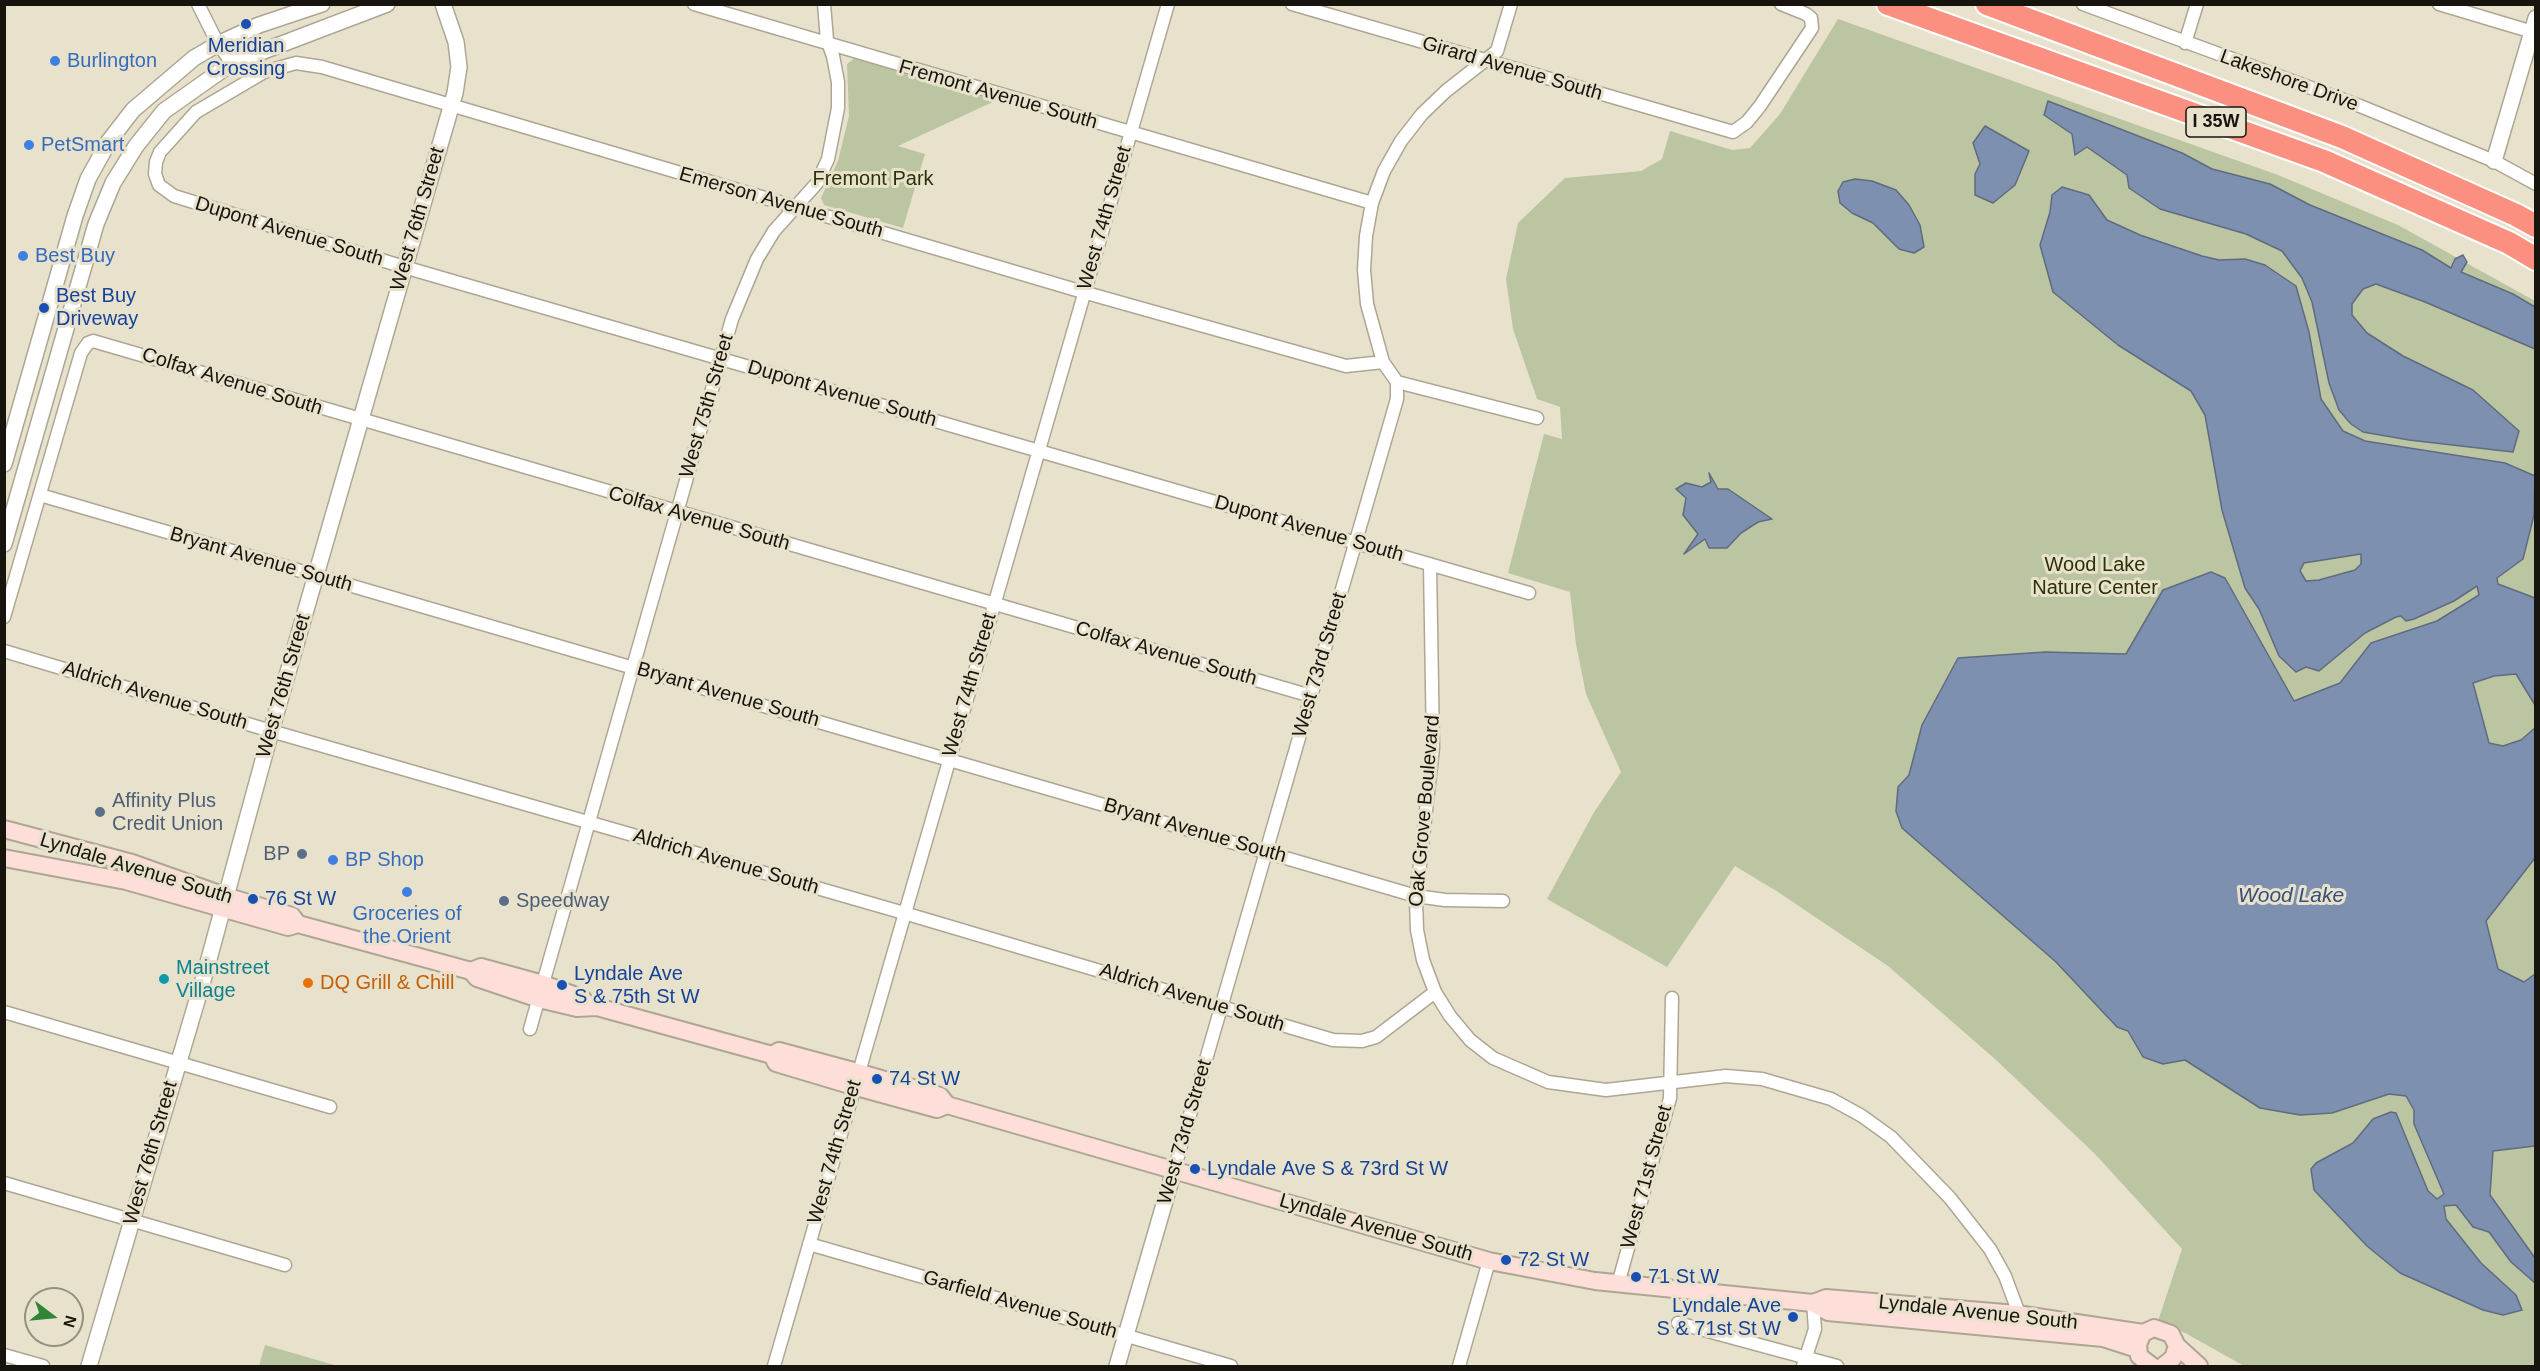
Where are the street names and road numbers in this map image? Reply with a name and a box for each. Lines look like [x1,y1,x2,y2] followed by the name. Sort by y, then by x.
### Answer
[1419,32,1605,106] street label: Girard Avenue South
[2216,45,2362,117] street label: Lakeshore Drive
[896,55,1100,135] street label: Fremont Avenue South
[2186,107,2246,137] road number: I 35W
[1073,143,1137,293] street label: West 74th Street
[386,144,450,294] street label: West 76th Street
[676,162,886,244] street label: Emerson Avenue South
[192,192,386,272] street label: Dupont Avenue South
[675,331,739,481] street label: West 75th Street
[139,343,325,421] street label: Colfax Avenue South
[745,356,939,432] street label: Dupont Avenue South
[606,482,792,556] street label: Colfax Avenue South
[1212,491,1406,567] street label: Dupont Avenue South
[167,522,355,598] street label: Bryant Avenue South
[1288,590,1352,740] street label: West 73rd Street
[938,610,1002,760] street label: West 74th Street
[252,611,316,761] street label: West 76th Street
[1073,617,1259,691] street label: Colfax Avenue South
[60,656,250,736] street label: Aldrich Avenue South
[634,657,822,733] street label: Bryant Avenue South
[1405,714,1445,908] street label: Oak Grove Boulevard
[1101,793,1289,869] street label: Bryant Avenue South
[630,824,822,900] street label: Aldrich Avenue South
[37,828,235,910] street label: Lyndale Avenue South
[1097,958,1287,1038] street label: Aldrich Avenue South
[1153,1057,1217,1207] street label: West 73rd Street
[803,1077,867,1227] street label: West 74th Street
[119,1078,183,1228] street label: West 76th Street
[1616,1103,1678,1251] street label: West 71st Street
[1276,1189,1476,1267] street label: Lyndale Avenue South
[920,1266,1120,1344] street label: Garfield Avenue South
[1877,1291,2079,1335] street label: Lyndale Avenue South

